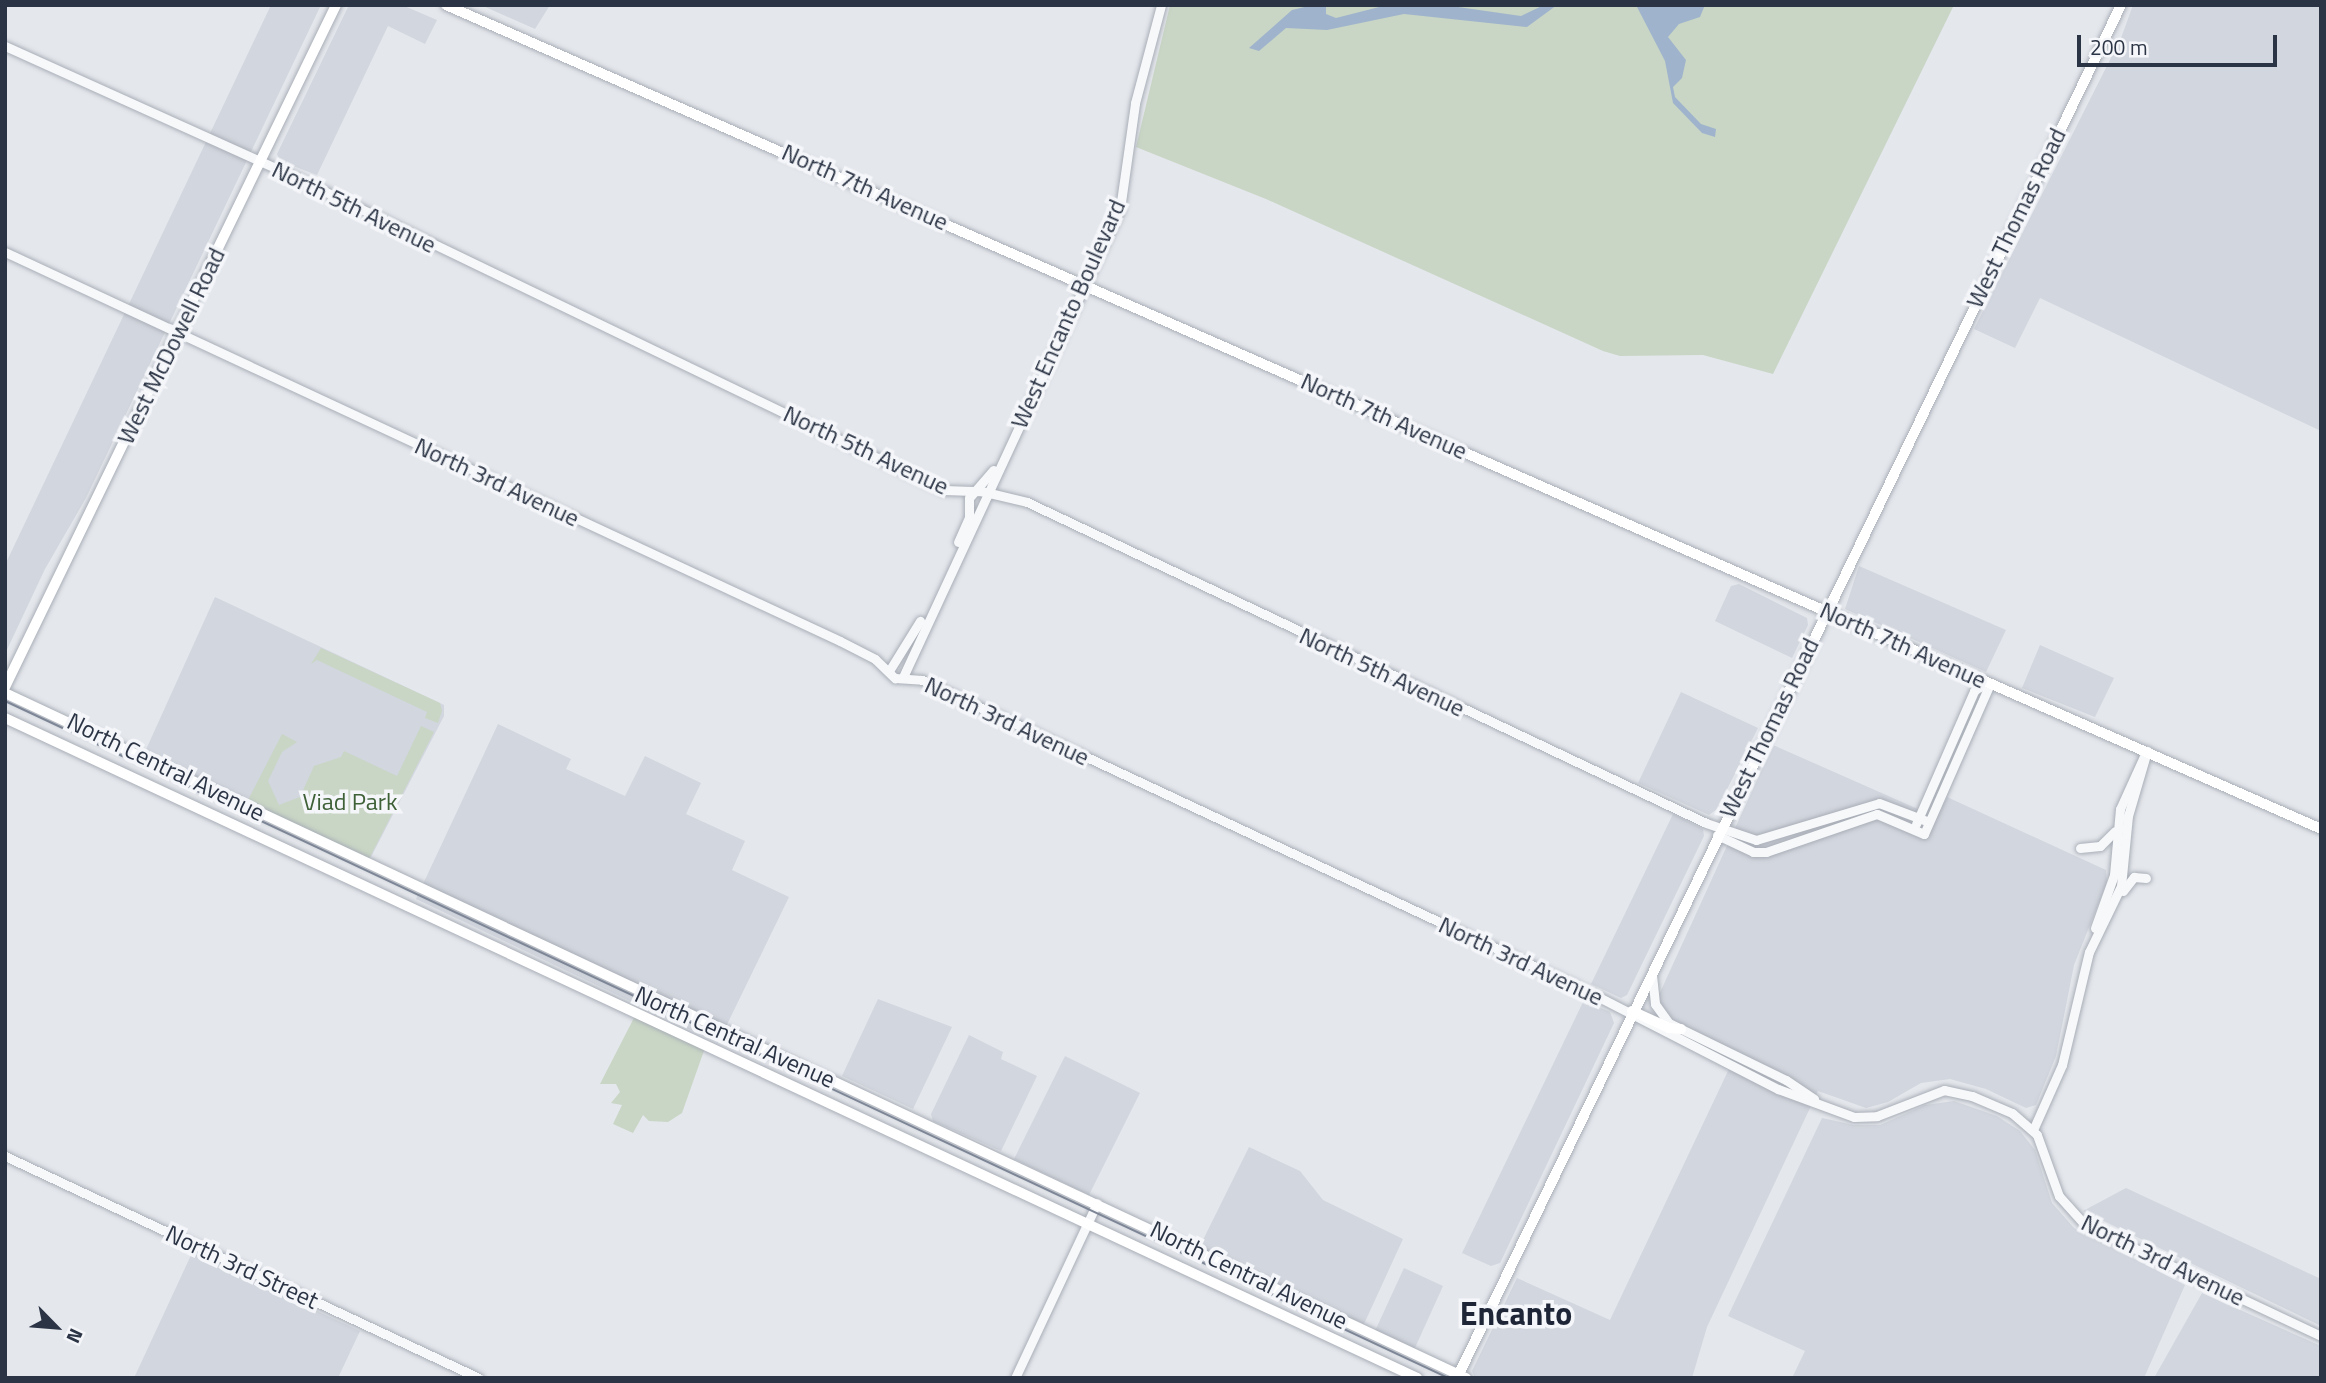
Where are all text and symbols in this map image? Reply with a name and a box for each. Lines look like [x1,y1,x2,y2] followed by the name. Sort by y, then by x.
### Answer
[2081,21,2280,65] scale bar
[2090,31,2147,63] text: 200 m
[1960,123,2072,313] street label: West Thomas Road
[777,137,953,237] street label: North 7th Avenue
[267,155,441,259] street label: North 5th Avenue
[1005,195,1131,433] street label: West Encanto Boulevard
[111,243,231,449] street label: West McDowell Road
[1296,366,1472,466] street label: North 7th Avenue
[779,399,953,501] street label: North 5th Avenue
[410,431,584,533] street label: North 3rd Avenue
[1815,595,1991,695] street label: North 7th Avenue
[1295,621,1469,723] street label: North 5th Avenue
[1713,633,1825,823] street label: West Thomas Road
[920,670,1094,772] street label: North 3rd Avenue
[63,707,269,827] street label: North Central Avenue
[302,788,398,816] park label: Viad Park
[1434,910,1608,1012] street label: North 3rd Avenue
[630,980,840,1094] street label: North Central Avenue
[2077,1208,2249,1312] street label: North 3rd Avenue
[1146,1215,1352,1335] street label: North Central Avenue
[161,1219,323,1315] street label: North 3rd Street
[21,1292,91,1362] north arrow
[1460,1294,1572,1332] district label: Encanto
[60,1324,91,1348] text: N

